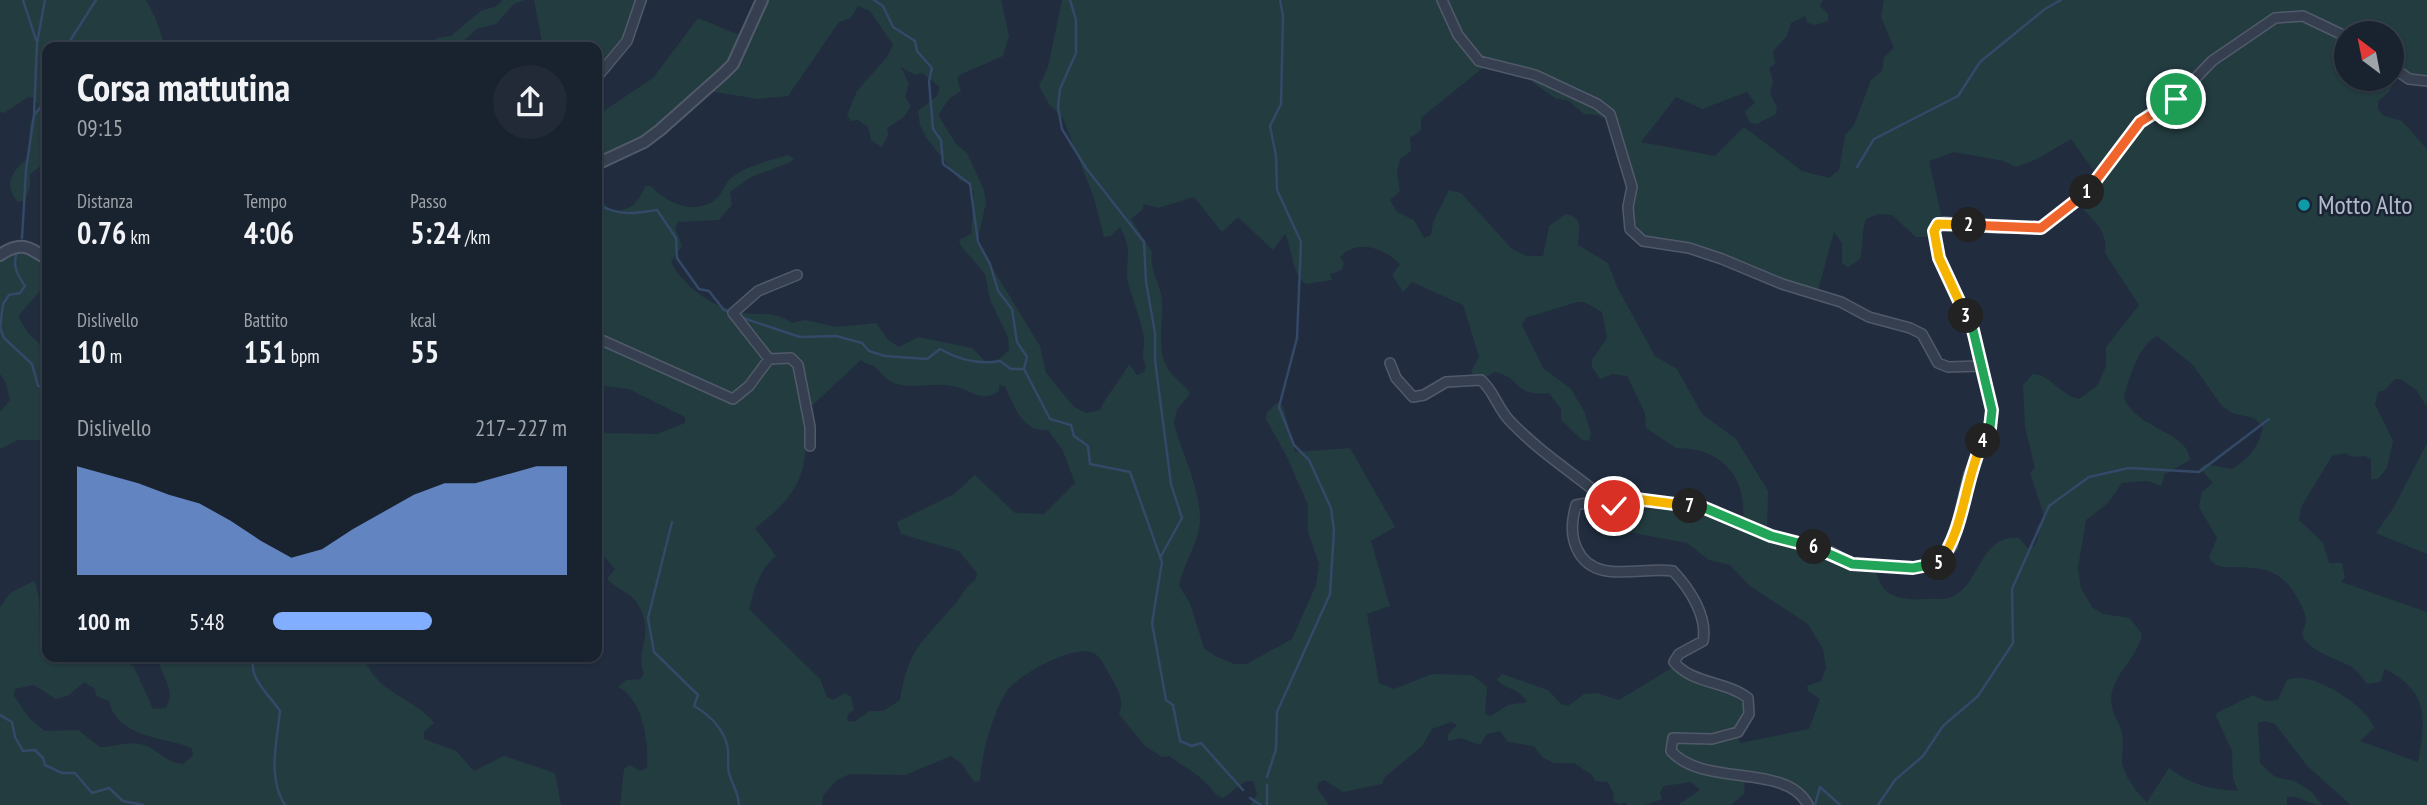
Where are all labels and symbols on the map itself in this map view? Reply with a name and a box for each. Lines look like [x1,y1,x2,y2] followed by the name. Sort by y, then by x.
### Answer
[2334,21,2404,91] north arrow
[2146,69,2206,129] pin
[2070,174,2104,210] pin: 1
[2318,188,2412,221] place label: Motto Alto
[2296,197,2312,213] marker: Motto Alto
[1952,208,1986,243] pin: 2
[1948,298,1983,334] pin: 3
[1966,424,2000,458] pin: 4
[1584,476,1644,536] pin
[1672,489,1708,524] pin: 7
[1797,530,1832,564] pin: 6
[1922,546,1956,580] pin: 5

